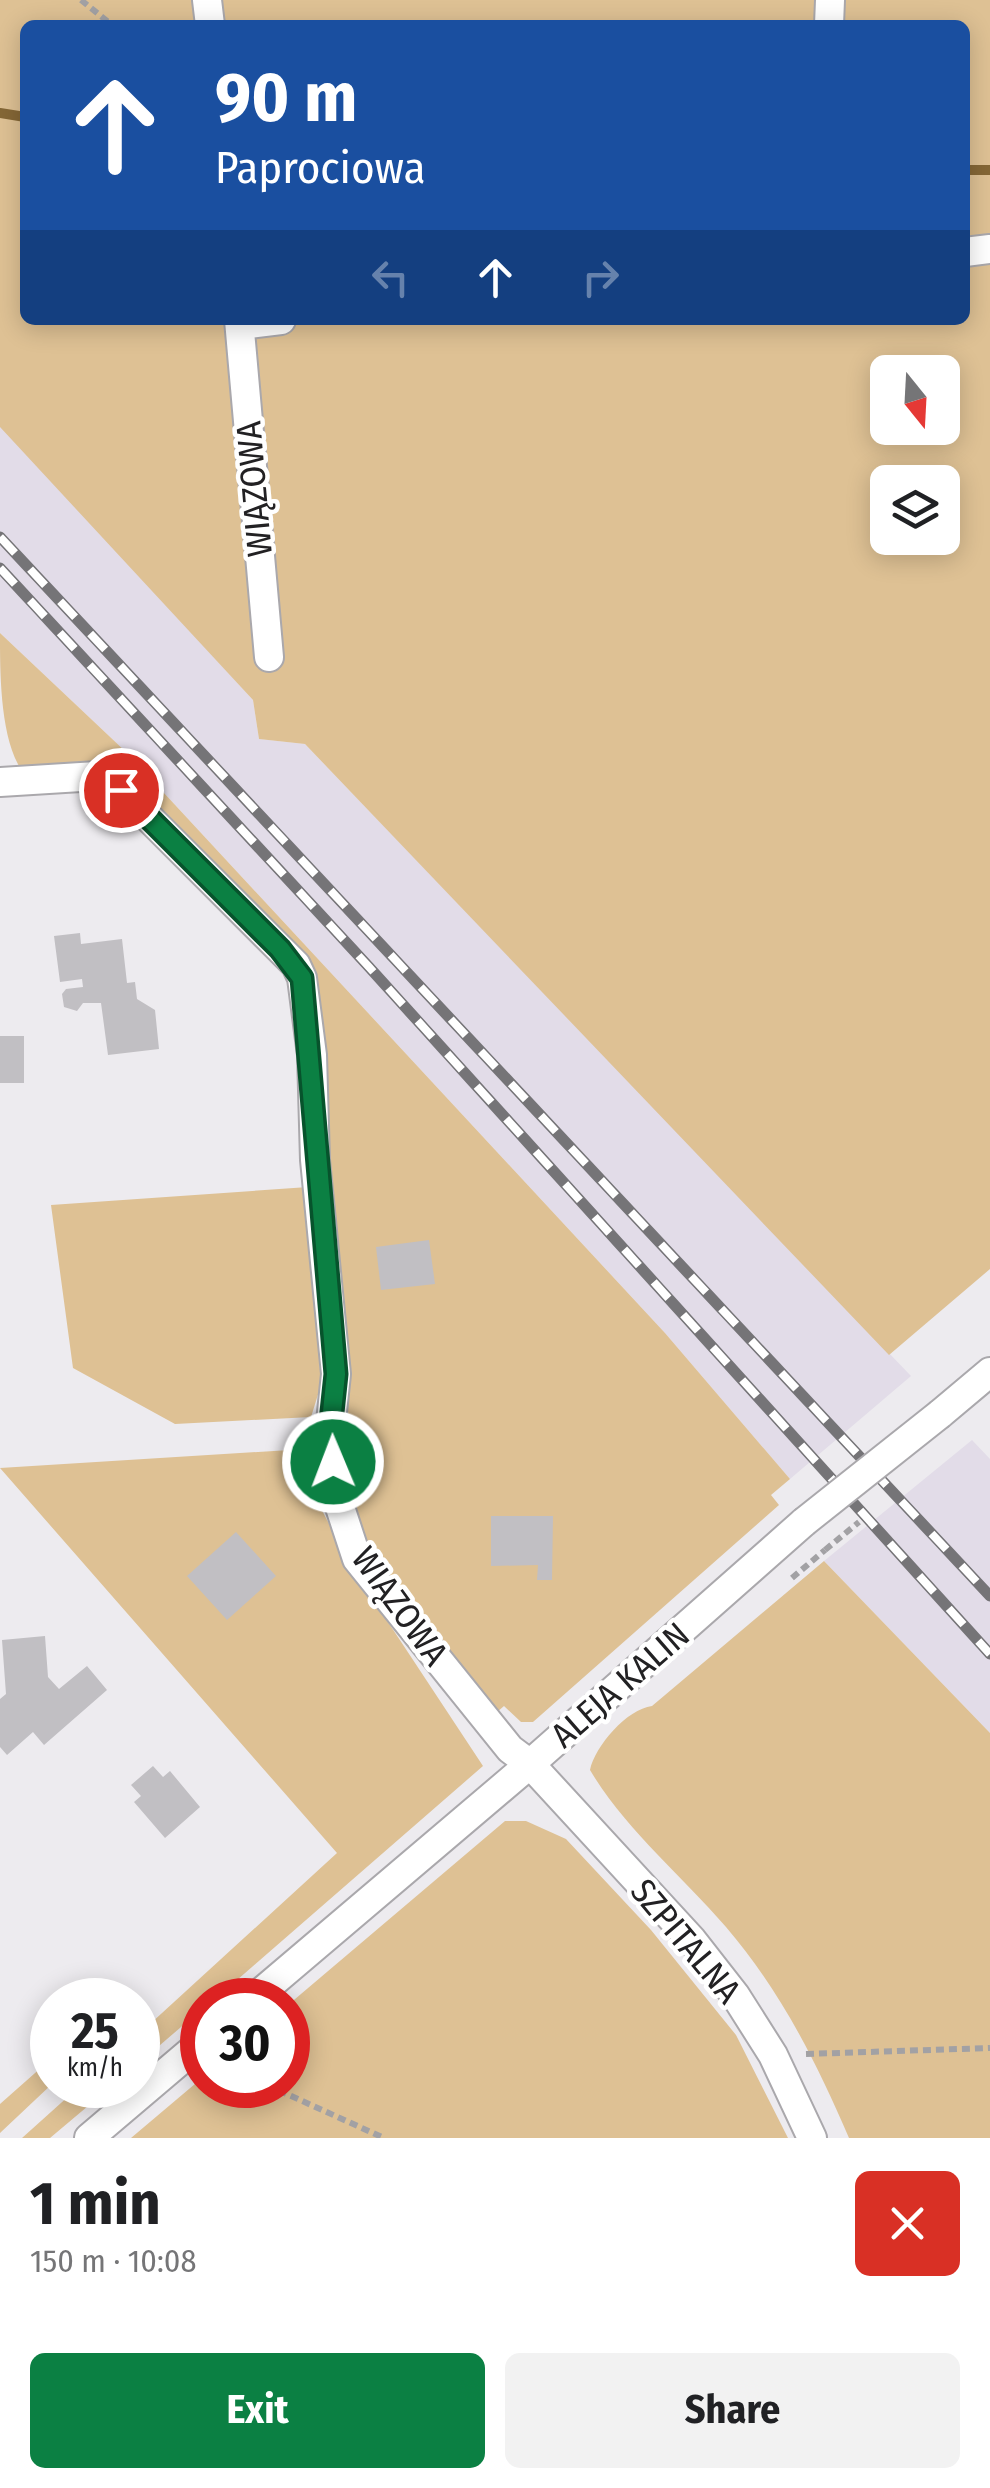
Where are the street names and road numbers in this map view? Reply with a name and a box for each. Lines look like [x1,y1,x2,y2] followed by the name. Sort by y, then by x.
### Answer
[227,419,281,559] street label: WIĄZOWA
[343,1539,457,1674] street label: WIĄZOWA
[542,1614,698,1756] street label: ALEJA KALIN
[622,1870,750,2012] street label: SZPITALNA

